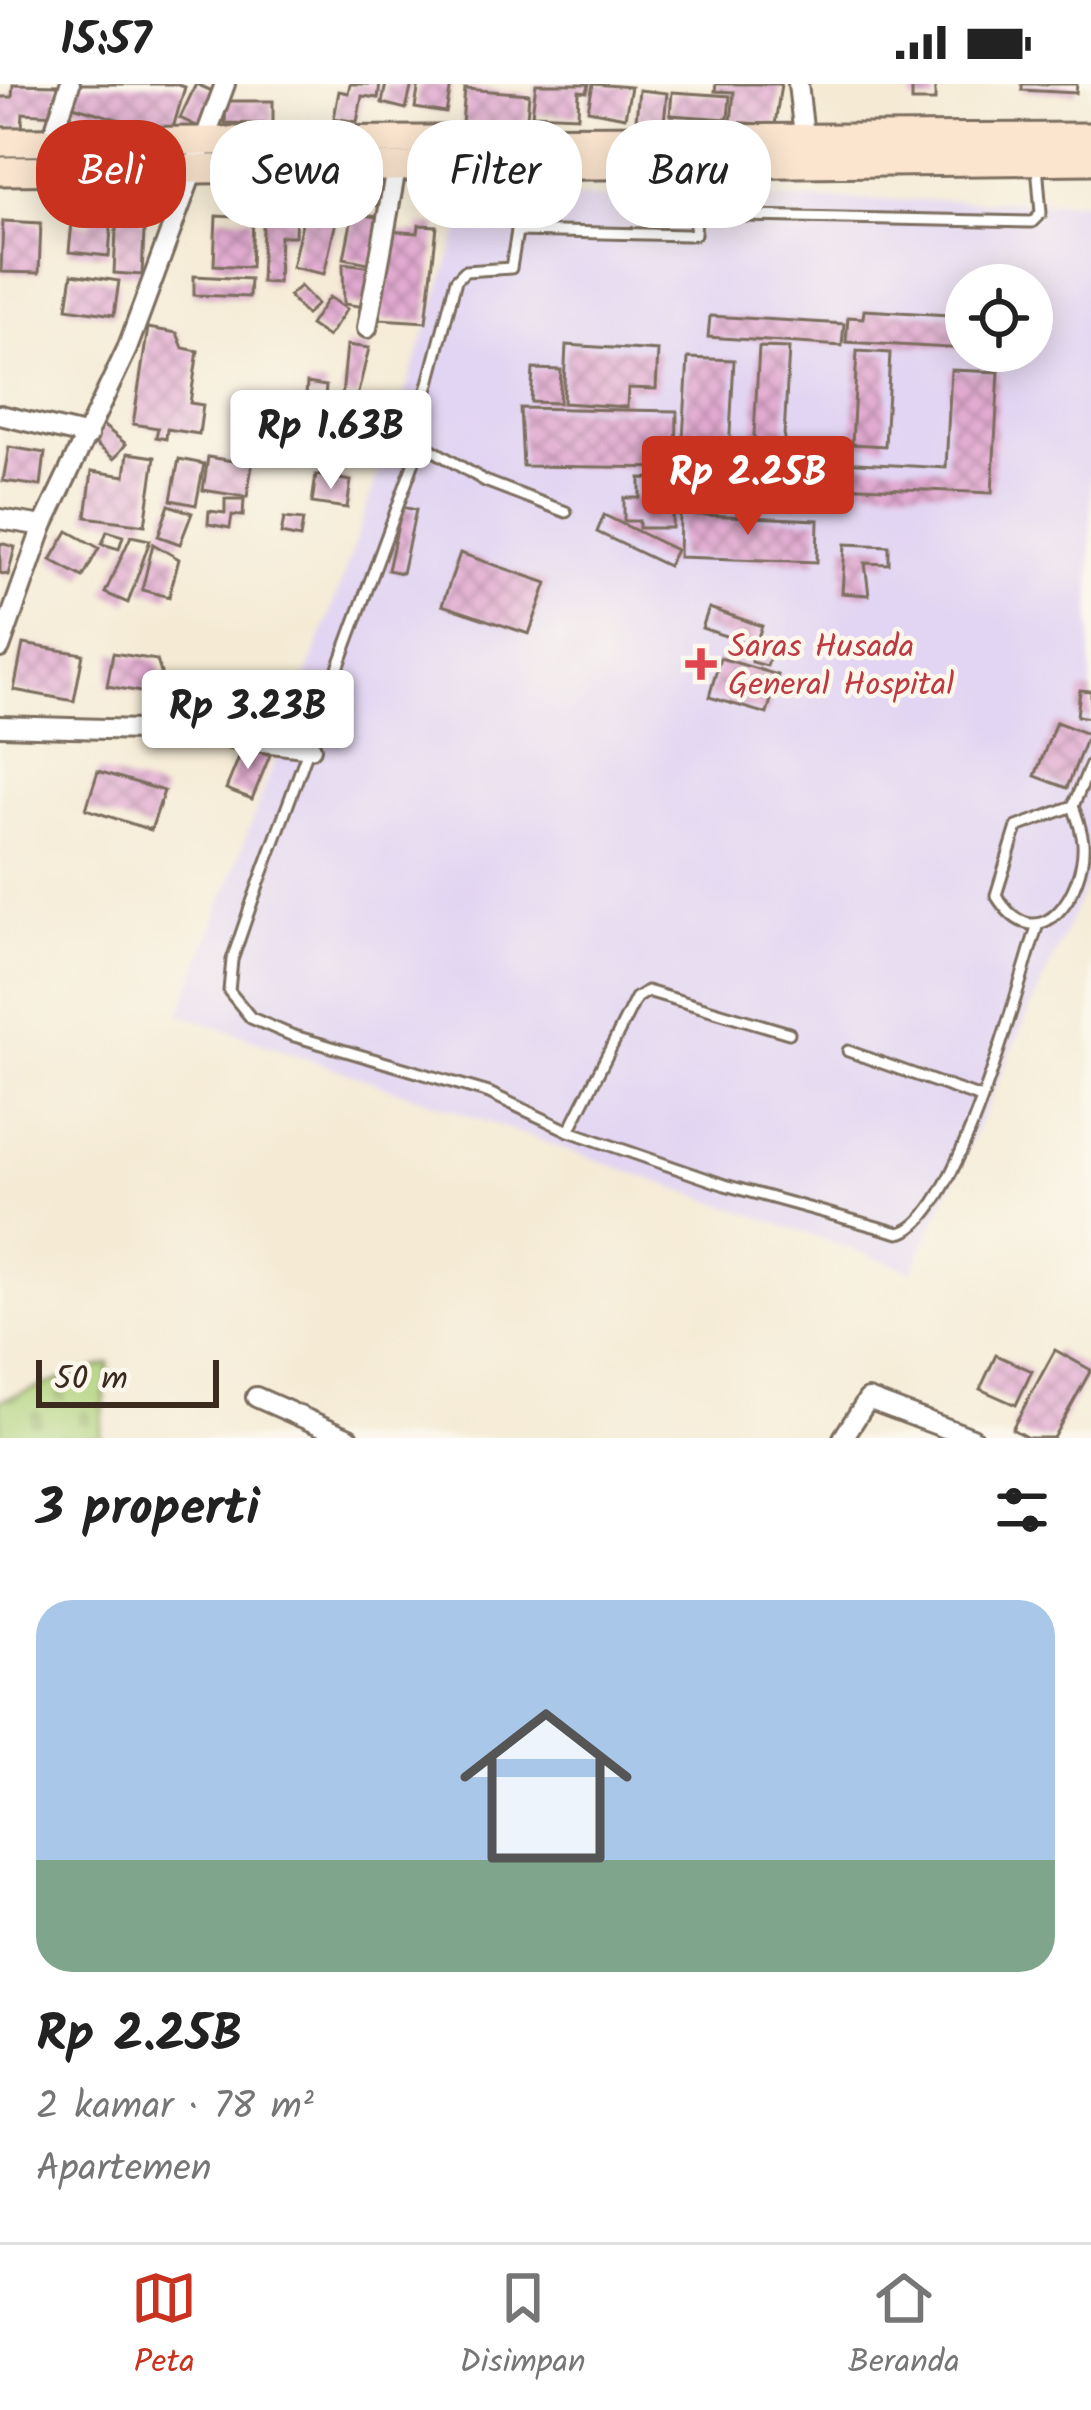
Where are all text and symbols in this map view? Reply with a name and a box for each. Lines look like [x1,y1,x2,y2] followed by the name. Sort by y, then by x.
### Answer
[60,6,151,78] text: 15:57
[36,120,186,228] chip: Beli
[210,120,383,228] chip: Sewa
[407,120,582,228] chip: Filter
[606,120,771,228] chip: Baru
[945,264,1053,372] map controls
[945,264,1053,372] button: locate
[207,390,455,492] pin: Rp 1.63B
[257,398,405,460] text: Rp 1.63B
[624,436,872,538] pin: Rp 2.25B
[669,444,827,506] text: Rp 2.25B
[728,622,954,713] place label: Saras Husada General Hospital
[685,648,717,680] marker: Saras Husada General Hospital
[124,670,372,772] pin: Rp 3.23B
[169,678,327,740] text: Rp 3.23B
[36,1354,219,1407] scale bar
[54,1354,128,1407] text: 50 m
[36,1470,260,1551] text: 3 properti
[989,1477,1055,1543] icon: filters
[438,1678,654,1894] icon: home
[36,1996,243,2077] text: Rp 2.25B
[36,2077,314,2139] text: 2 kamar · 78 m²
[36,2139,212,2201] text: Apartemen
[131,2265,197,2390] tab: Peta
[459,2265,586,2390] tab: Disimpan
[848,2265,960,2390] tab: Beranda

